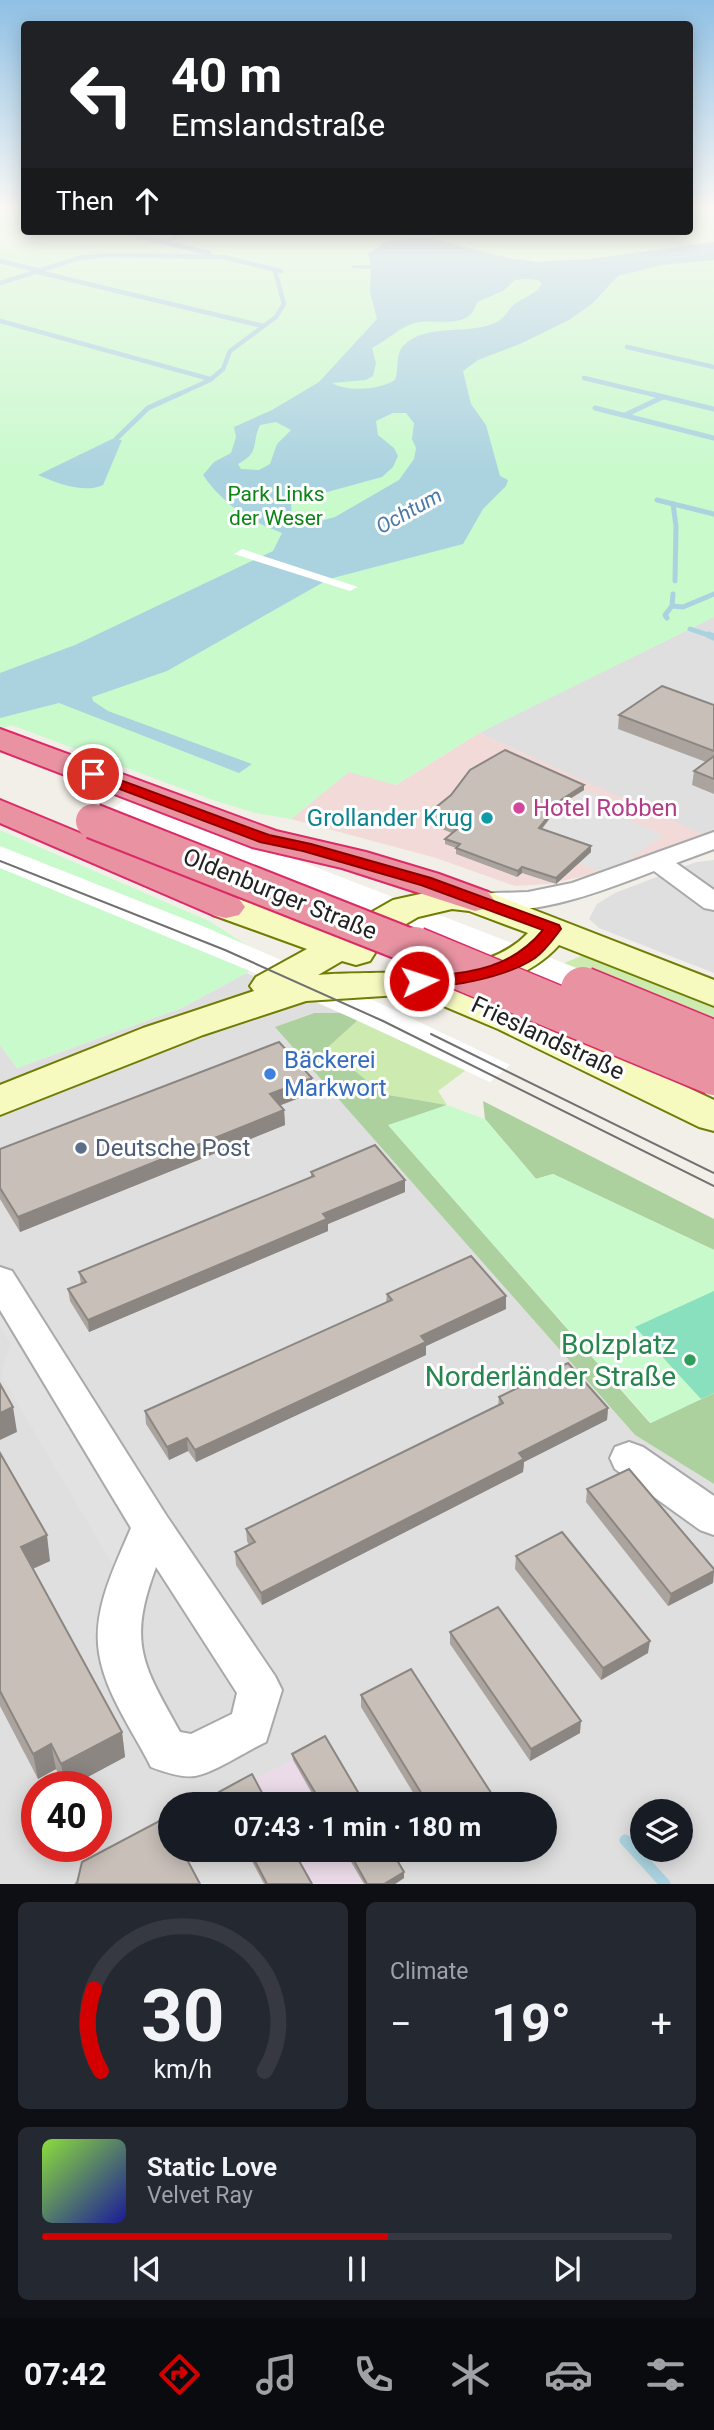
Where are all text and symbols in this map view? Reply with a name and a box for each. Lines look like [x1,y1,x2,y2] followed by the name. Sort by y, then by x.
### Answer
[171,47,282,104] text: 40 m
[56,49,147,140] icon: left
[171,106,385,144] text: Emslandstraße
[128,182,166,220] icon: ahead
[56,186,114,216] text: Then
[227,482,325,530] park label: Park Links der Weser
[372,483,446,539] water label: Ochtum
[63,744,123,804] pin
[74,755,112,793] icon: arrive
[533,794,678,822] place label: Hotel Robben
[511,800,527,816] marker: Hotel Robben
[307,804,473,832] place label: Grollander Krug
[479,810,495,826] marker: Grollander Krug
[179,842,381,946] street label: Oldenburger Straße
[382,944,456,1018] position arrow
[467,990,629,1086] street label: Frieslandstraße
[284,1046,387,1102] place label: Bäckerei Markwort
[262,1066,278,1082] marker: Bäckerei Markwort
[95,1134,250,1162] place label: Deutsche Post
[73,1140,89,1156] marker: Deutsche Post
[425,1328,676,1393] place label: Bolzplatz Norderländer Straße
[682,1352,698,1368] marker: Bolzplatz Norderländer Straße
[21,1771,112,1862] speed limit sign: 40
[630,1799,693,1862] map controls
[630,1799,693,1862] button: layers
[234,1812,481,1842] text: 07:43 · 1 min · 180 m
[390,1958,469,1985] text: Climate
[141,1974,225,2060] text: 30
[491,1993,571,2054] text: 19°
[390,2002,412,2046] text: −
[650,2002,672,2046] text: +
[154,2055,212,2084] text: km/h
[147,2152,277,2182] text: Static Love
[147,2182,253,2209] text: Velvet Ray
[128,2250,166,2288] icon: previous
[338,2250,376,2288] icon: pause
[548,2250,586,2288] icon: next
[155,2350,204,2399] icon: directions
[252,2350,301,2399] icon: music
[349,2350,398,2399] icon: phone
[446,2350,495,2399] icon: climate
[544,2350,593,2399] icon: car
[641,2350,690,2399] icon: filters
[24,2355,107,2393] text: 07:42

